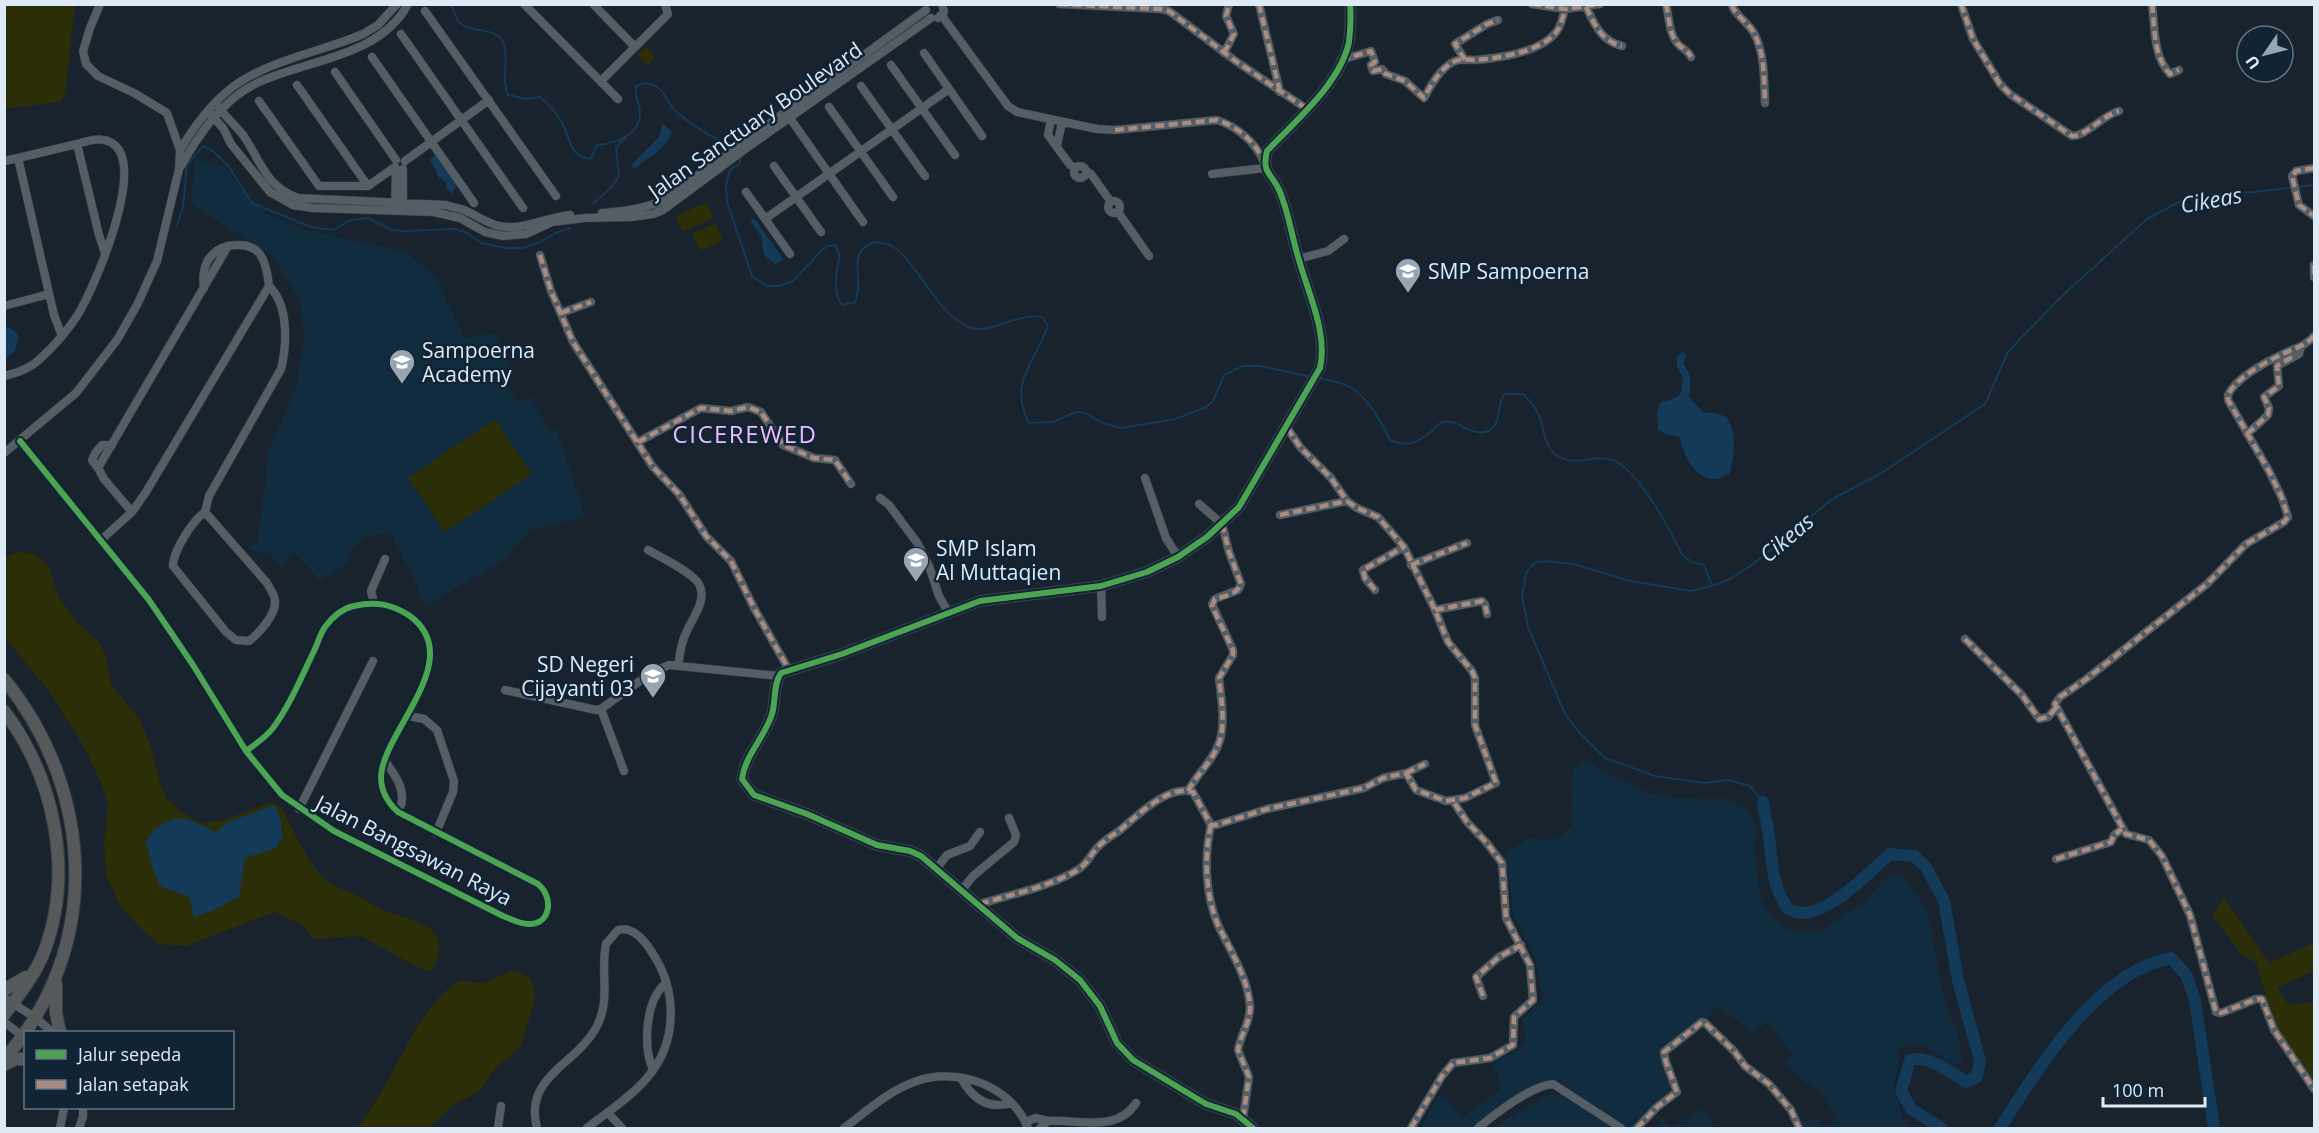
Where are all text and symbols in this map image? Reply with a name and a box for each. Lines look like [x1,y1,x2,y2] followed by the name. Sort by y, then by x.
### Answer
[2235,24,2295,84] north arrow
[641,35,868,206] street label: Jalan Sanctuary Boulevard
[2240,51,2265,74] text: U
[2178,179,2245,219] water label: Cikeas
[1393,256,1423,294] school or university icon: SMP Sampoerna
[1428,257,1590,285] place label: SMP Sampoerna
[422,336,535,388] place label: Sampoerna Academy
[387,347,417,385] school or university icon: Sampoerna Academy
[673,417,817,450] district label: CICEREWED
[1753,505,1820,568] water label: Cikeas
[936,534,1061,586] place label: SMP Islam Al Muttaqien
[901,545,931,583] school or university icon: SMP Islam Al Muttaqien
[521,650,634,702] place label: SD Negeri Cijayanti 03
[638,661,668,699] school or university icon: SD Negeri Cijayanti 03
[309,787,517,912] street label: Jalan Bangsawan Raya
[24,1031,234,1109] legend
[76,1042,181,1066] text: Jalur sepeda
[2103,1070,2205,1108] scale bar
[76,1072,189,1096] text: Jalan setapak
[2112,1078,2164,1102] text: 100 m

